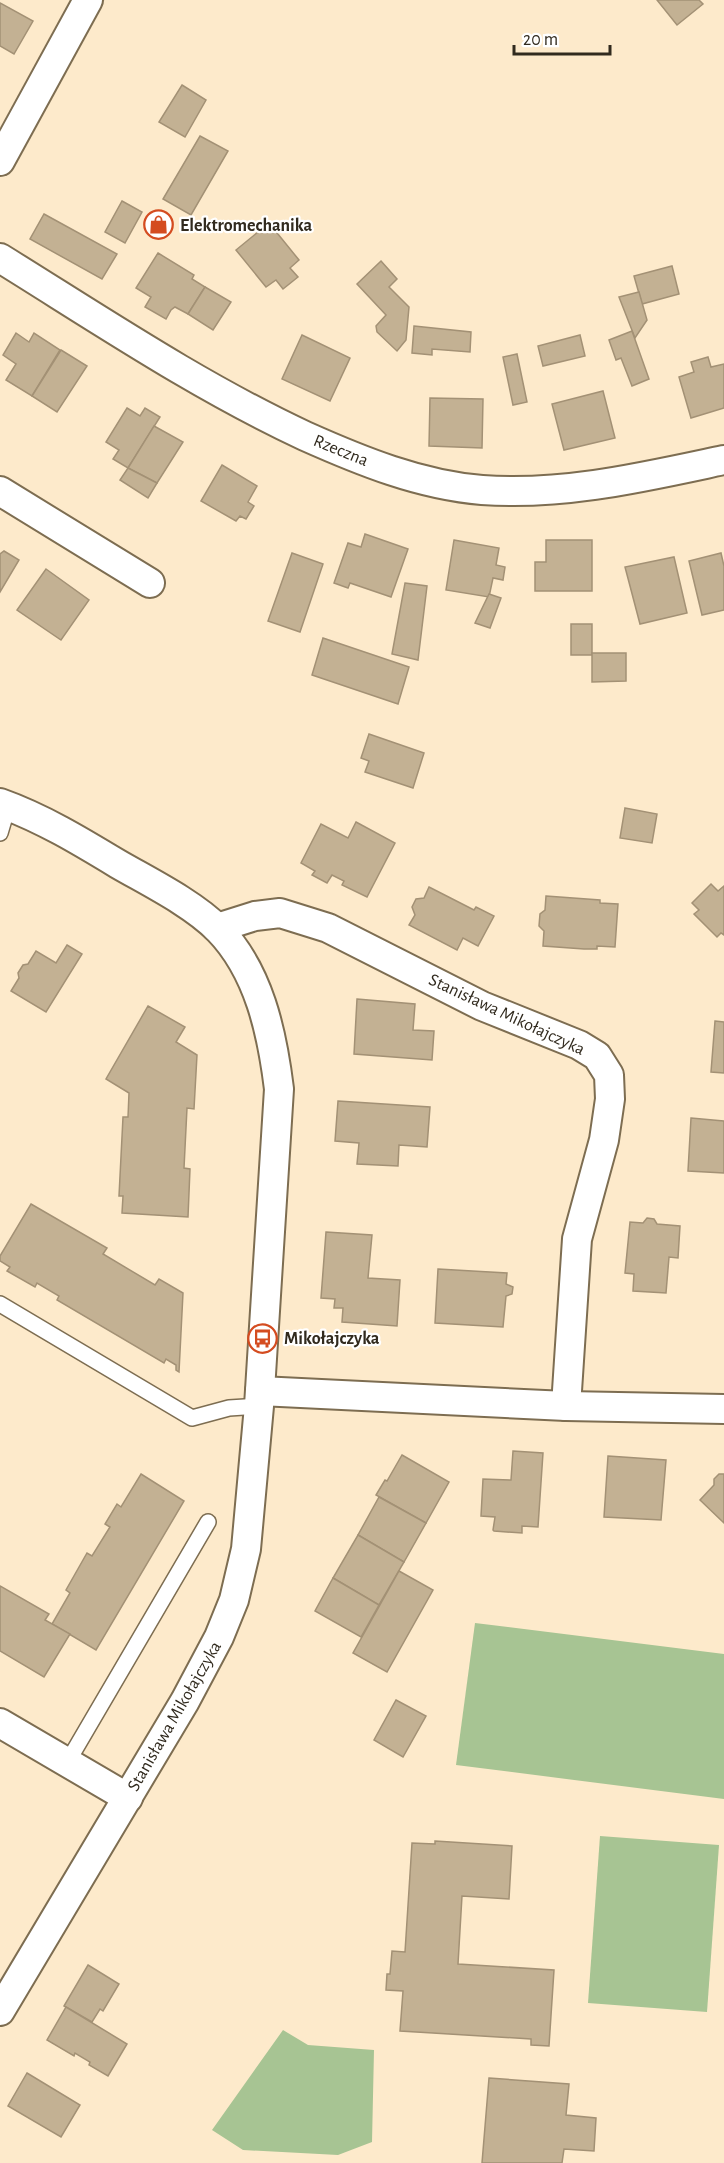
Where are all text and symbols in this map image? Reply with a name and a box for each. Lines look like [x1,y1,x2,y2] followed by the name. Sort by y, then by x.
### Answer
[514,18,610,56] scale bar
[523,31,558,49] text: 20 m
[143,209,175,241] shop icon: Elektromechanika
[180,217,312,235] place label: Elektromechanika
[311,432,371,470] street label: Rzeczna
[426,971,587,1059] street label: Stanisława Mikołajczyka
[247,1322,279,1354] bus stop icon: Mikołajczyka
[284,1330,380,1348] place label: Mikołajczyka
[125,1638,225,1795] street label: Stanisława Mikołajczyka

